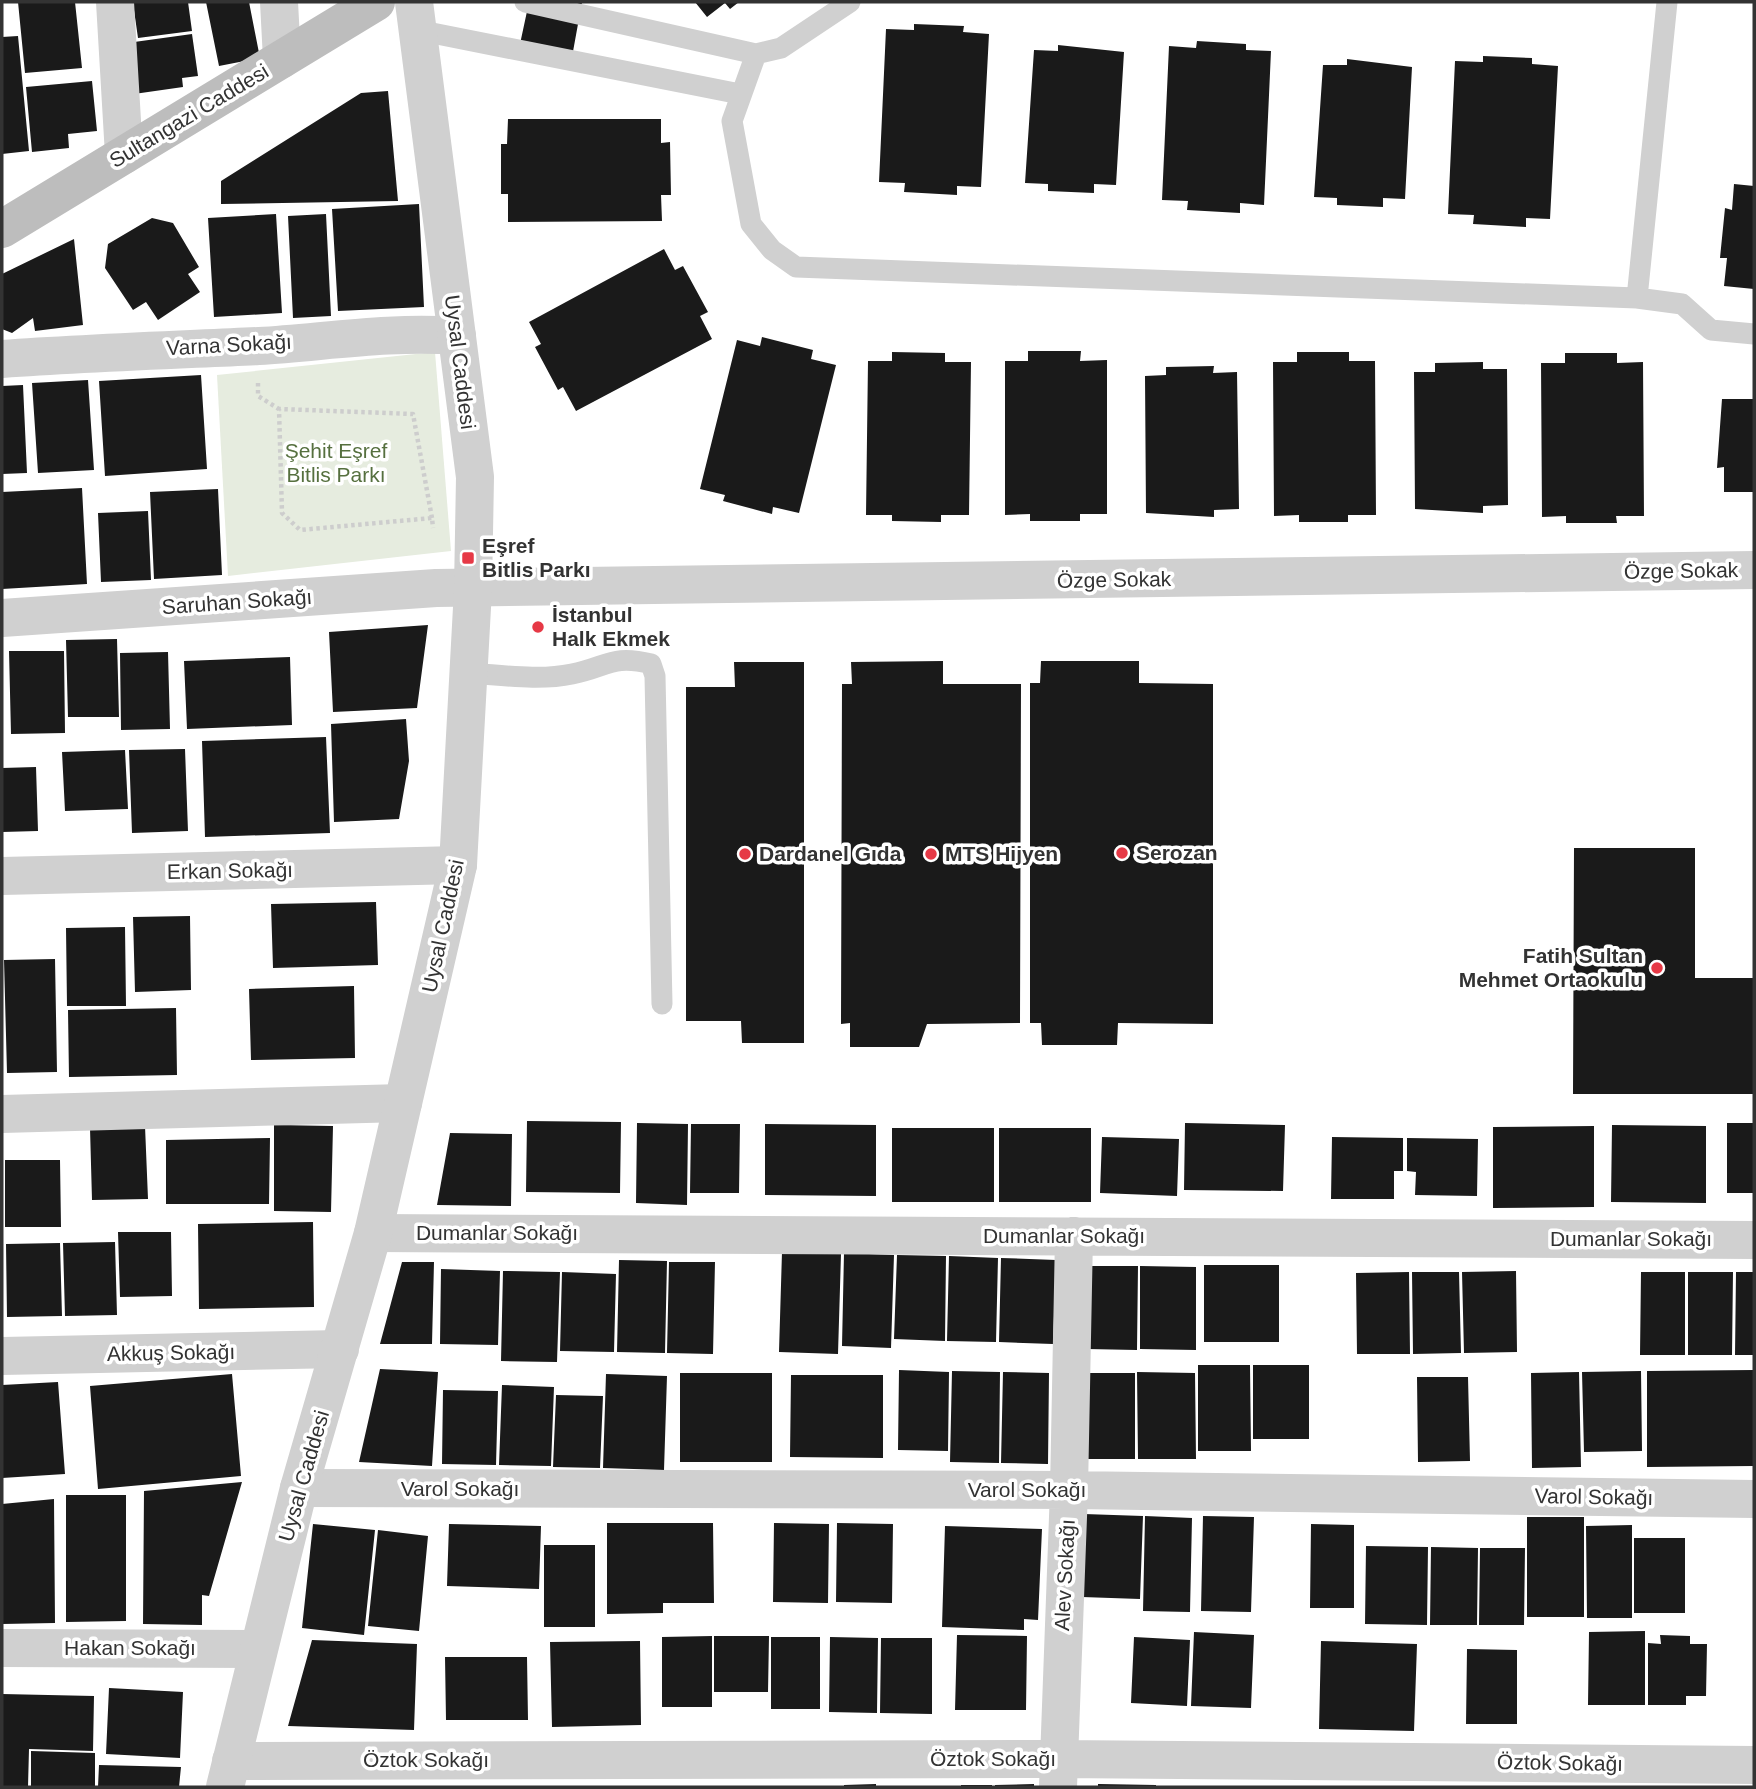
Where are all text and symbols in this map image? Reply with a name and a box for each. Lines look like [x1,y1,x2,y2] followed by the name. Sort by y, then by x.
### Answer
[105,59,272,172] street label: Sultangazi Caddesi
[441,293,480,431] street label: Uysal Caddesi
[166,330,292,359] street label: Varna Sokağı
[285,439,388,486] park label: Şehit Eşref Bitlis Parkı
[482,534,591,581] place label: Eşref Bitlis Parkı
[460,550,476,566] marker: Eşref Bitlis Parkı
[1624,558,1739,583] street label: Özge Sokak
[1057,567,1172,592] street label: Özge Sokak
[161,585,313,618] street label: Saruhan Sokağı
[552,603,670,650] place label: İstanbul Halk Ekmek
[530,619,546,635] marker: İstanbul Halk Ekmek
[1136,841,1218,864] place label: Serozan
[759,842,902,865] place label: Dardanel Gıda
[945,842,1058,865] place label: MTS Hijyen
[1114,845,1130,861] marker: Serozan
[737,846,753,862] marker: Dardanel Gıda
[923,846,939,862] marker: MTS Hijyen
[417,857,468,995] street label: Uysal Caddesi
[167,858,293,883] street label: Erkan Sokağı
[1459,944,1643,991] place label: Fatih Sultan Mehmet Ortaokulu
[1649,960,1665,976] marker: Fatih Sultan Mehmet Ortaokulu
[416,1221,578,1244] street label: Dumanlar Sokağı
[983,1224,1145,1247] street label: Dumanlar Sokağı
[1550,1227,1712,1250] street label: Dumanlar Sokağı
[107,1340,235,1365] street label: Akkuş Sokağı
[274,1408,333,1544] street label: Uysal Caddesi
[401,1477,519,1500] street label: Varol Sokağı
[968,1478,1086,1501] street label: Varol Sokağı
[1534,1484,1654,1509] street label: Varol Sokağı
[1050,1518,1079,1632] street label: Alev Sokağı
[64,1636,196,1659] street label: Hakan Sokağı
[930,1747,1056,1770] street label: Öztok Sokağı
[363,1748,489,1771] street label: Öztok Sokağı
[1497,1750,1623,1775] street label: Öztok Sokağı

